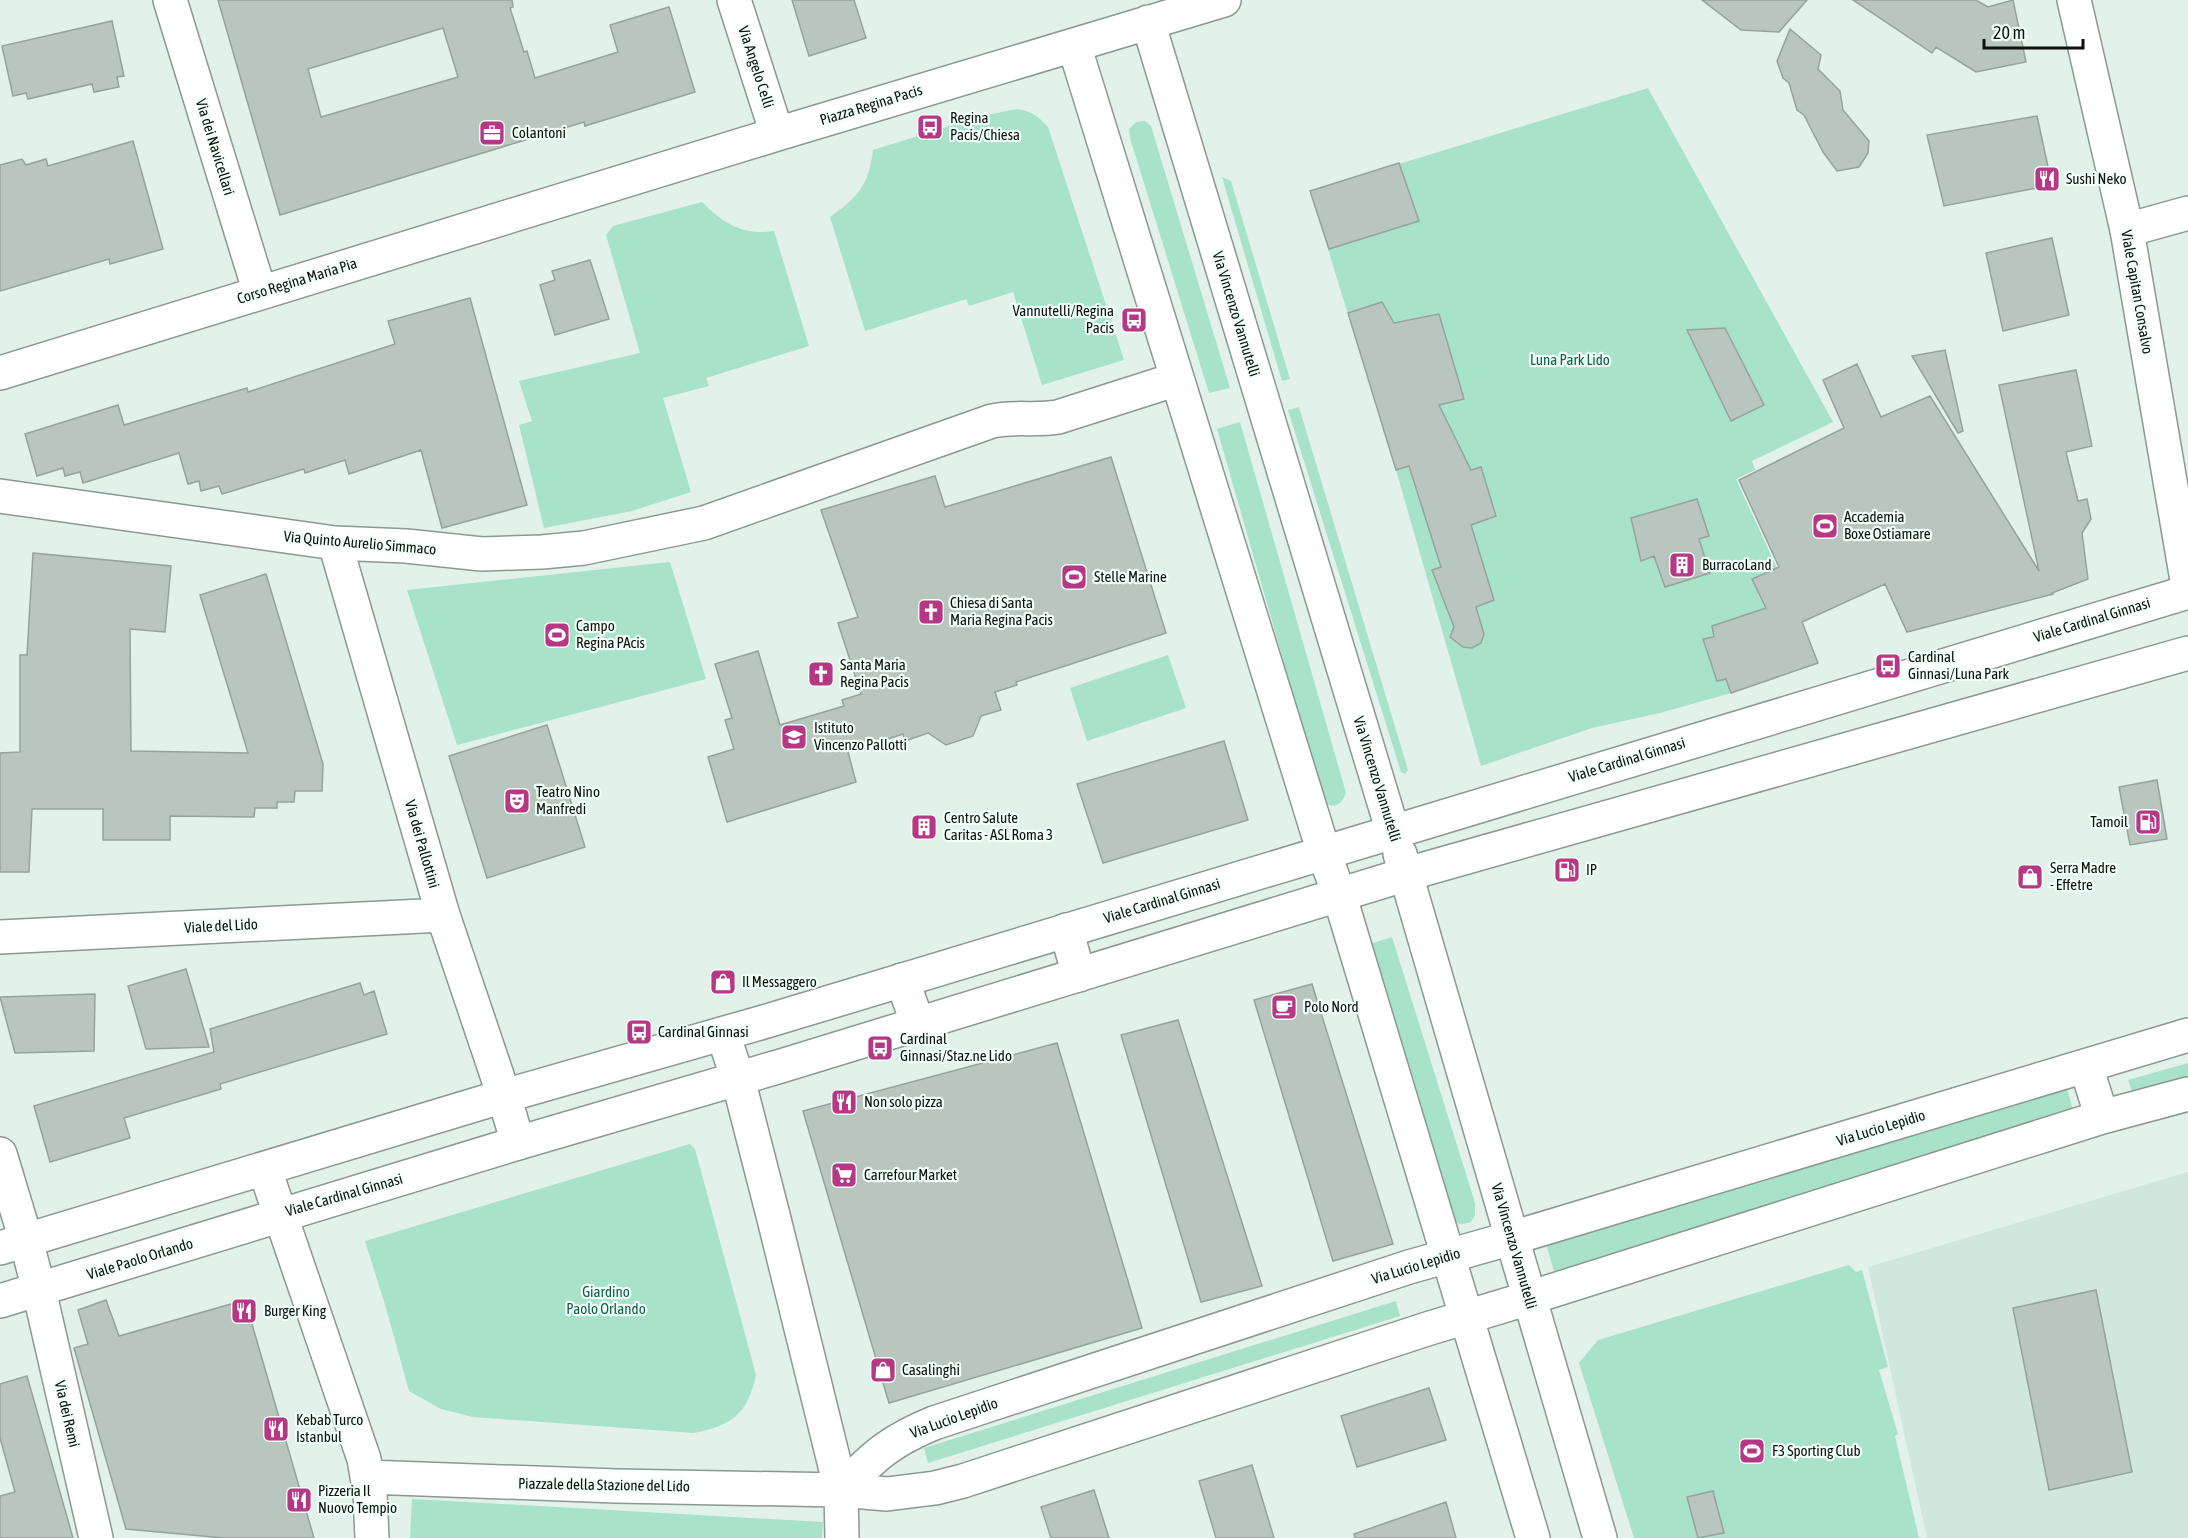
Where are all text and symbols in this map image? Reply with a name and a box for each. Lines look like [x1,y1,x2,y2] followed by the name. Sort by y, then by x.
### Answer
[1984,12,2083,50] scale bar
[1993,22,2025,43] text: 20 m
[735,24,778,110] street label: Via Angelo Celli
[818,81,924,128] street label: Piazza Regina Pacis
[193,97,238,197] street label: Via dei Navicellari
[950,109,1020,143] place label: Regina Pacis/Chiesa
[915,112,945,142] bus stop icon: Regina Pacis/Chiesa
[477,118,507,148] office icon: Colantoni
[512,124,566,141] place label: Colantoni
[2032,164,2062,194] restaurant icon: Sushi Neko
[2066,170,2127,187] place label: Sushi Neko
[2118,229,2157,355] street label: Viale Capitan Consalvo
[1209,249,1264,378] street label: Via Vincenzo Vannutelli
[235,254,359,307] street label: Corso Regina Maria Pia
[1012,302,1114,336] place label: Vannutelli/Regina Pacis
[1119,305,1149,335] bus stop icon: Vannutelli/Regina Pacis
[1530,351,1610,368] park label: Luna Park Lido
[1844,508,1931,542] place label: Accademia Boxe Ostiamare
[1810,511,1840,541] sports icon: Accademia Boxe Ostiamare
[283,527,437,558] street label: Via Quinto Aurelio Simmaco
[1667,550,1697,580] building icon: BurracoLand
[1702,556,1772,573] place label: BurracoLand
[1059,562,1089,592] sports icon: Stelle Marine
[1094,568,1167,585] place label: Stelle Marine
[950,594,1053,628] place label: Chiesa di Santa Maria Regina Pacis
[2031,594,2152,645] street label: Viale Cardinal Ginnasi
[916,597,946,627] church icon: Chiesa di Santa Maria Regina Pacis
[576,617,645,651] place label: Campo Regina PAcis
[542,620,572,650] sports icon: Campo Regina PAcis
[1908,648,2010,682] place label: Cardinal Ginnasi/Luna Park
[1873,651,1903,681] bus stop icon: Cardinal Ginnasi/Luna Park
[840,656,909,690] place label: Santa Maria Regina Pacis
[806,659,836,689] church icon: Santa Maria Regina Pacis
[1350,714,1405,843] street label: Via Vincenzo Vannutelli
[814,719,907,753] place label: Istituto Vincenzo Pallotti
[779,722,809,752] school or university icon: Istituto Vincenzo Pallotti
[1566,734,1687,785] street label: Viale Cardinal Ginnasi
[536,783,600,817] place label: Teatro Nino Manfredi
[502,786,532,816] theatre icon: Teatro Nino Manfredi
[402,798,443,890] street label: Via dei Pallottini
[2133,807,2163,837] fuel station icon: Tamoil
[944,809,1053,843] place label: Centro Salute Caritas - ASL Roma 3
[909,812,939,842] building icon: Centro Salute Caritas - ASL Roma 3
[2090,813,2128,830] place label: Tamoil
[1552,855,1582,885] fuel station icon: IP
[2050,859,2116,893] place label: Serra Madre - Effetre
[1586,861,1597,878] place label: IP
[2015,862,2045,892] shop icon: Serra Madre - Effetre
[1101,875,1222,926] street label: Viale Cardinal Ginnasi
[184,915,258,936] street label: Viale del Lido
[708,967,738,997] shop icon: Il Messaggero
[742,973,817,990] place label: Il Messaggero
[1269,992,1299,1022] cafe icon: Polo Nord
[1304,998,1359,1015] place label: Polo Nord
[624,1017,654,1047] bus stop icon: Cardinal Ginnasi
[658,1023,749,1040] place label: Cardinal Ginnasi
[900,1030,1012,1064] place label: Cardinal Ginnasi/Staz.ne Lido
[865,1033,895,1063] bus stop icon: Cardinal Ginnasi/Staz.ne Lido
[829,1087,859,1117] restaurant icon: Non solo pizza
[864,1093,943,1110] place label: Non solo pizza
[1834,1106,1927,1149] street label: Via Lucio Lepidio
[829,1160,859,1190] supermarket icon: Carrefour Market
[864,1166,957,1183] place label: Carrefour Market
[283,1170,404,1219] street label: Viale Cardinal Ginnasi
[1488,1181,1541,1311] street label: Via Vincenzo Vannutelli
[85,1234,195,1283] street label: Viale Paolo Orlando
[1369,1244,1462,1287] street label: Via Lucio Lepidio
[566,1283,646,1317] park label: Giardino Paolo Orlando
[229,1296,259,1326] restaurant icon: Burger King
[264,1302,327,1319] place label: Burger King
[868,1355,898,1385] shop icon: Casalinghi
[902,1361,960,1378] place label: Casalinghi
[52,1379,83,1449] street label: Via dei Remi
[908,1394,1000,1441] street label: Via Lucio Lepidio
[296,1411,363,1445] place label: Kebab Turco Istanbul
[261,1414,291,1444] restaurant icon: Kebab Turco Istanbul
[1737,1436,1767,1466] sports icon: F3 Sporting Club
[1772,1442,1861,1459] place label: F3 Sporting Club
[518,1475,690,1494] street label: Piazzale della Stazione del Lido
[318,1482,397,1516] place label: Pizzeria Il Nuovo Tempio
[284,1485,314,1515] restaurant icon: Pizzeria Il Nuovo Tempio

